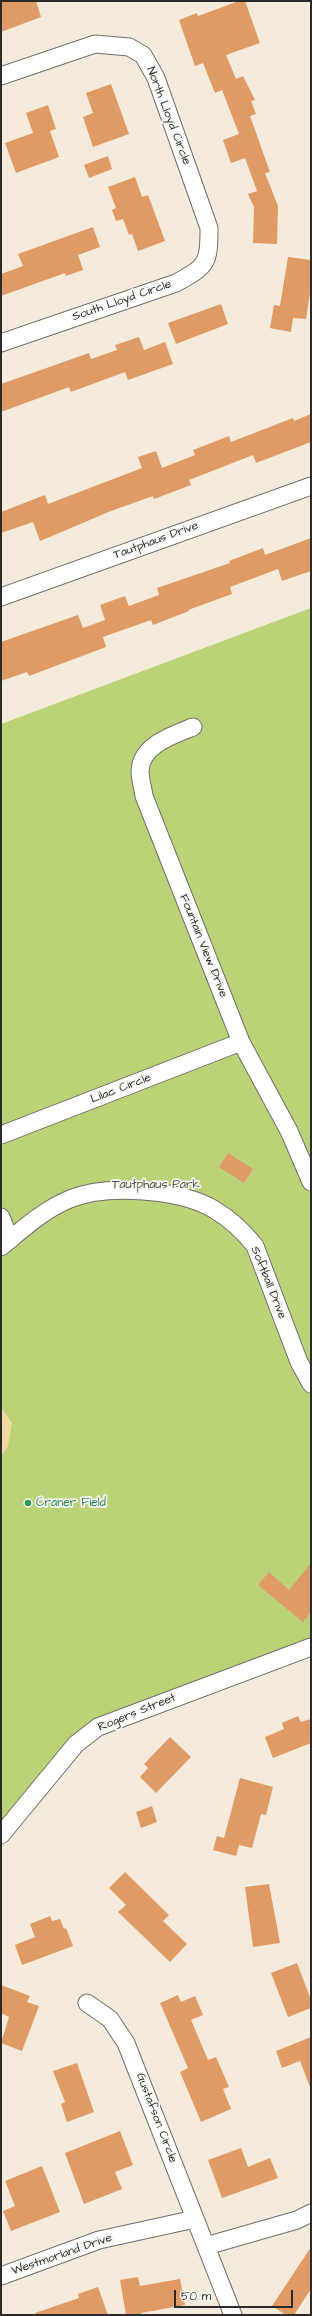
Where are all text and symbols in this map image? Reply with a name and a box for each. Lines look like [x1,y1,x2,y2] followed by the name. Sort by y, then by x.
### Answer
[143,65,193,167] street label: North Lloyd Circle
[71,277,173,325] street label: South Lloyd Circle
[112,519,200,563] street label: Tautphaus Drive
[176,892,230,1000] street label: Fountain View Drive
[89,1071,153,1107] street label: Lilac Circle
[112,1178,200,1192] park label: Tautphaus Park
[247,1245,289,1321] street label: Softball Drive
[36,1496,106,1510] place label: Craner Field
[23,1498,33,1508] marker: Craner Field
[96,1691,178,1735] street label: Rogers Street
[132,2071,180,2165] street label: Gustafson Circle
[10,2231,114,2279] street label: Westmorland Drive
[176,2282,295,2308] scale bar
[181,2288,211,2305] text: 50 m

